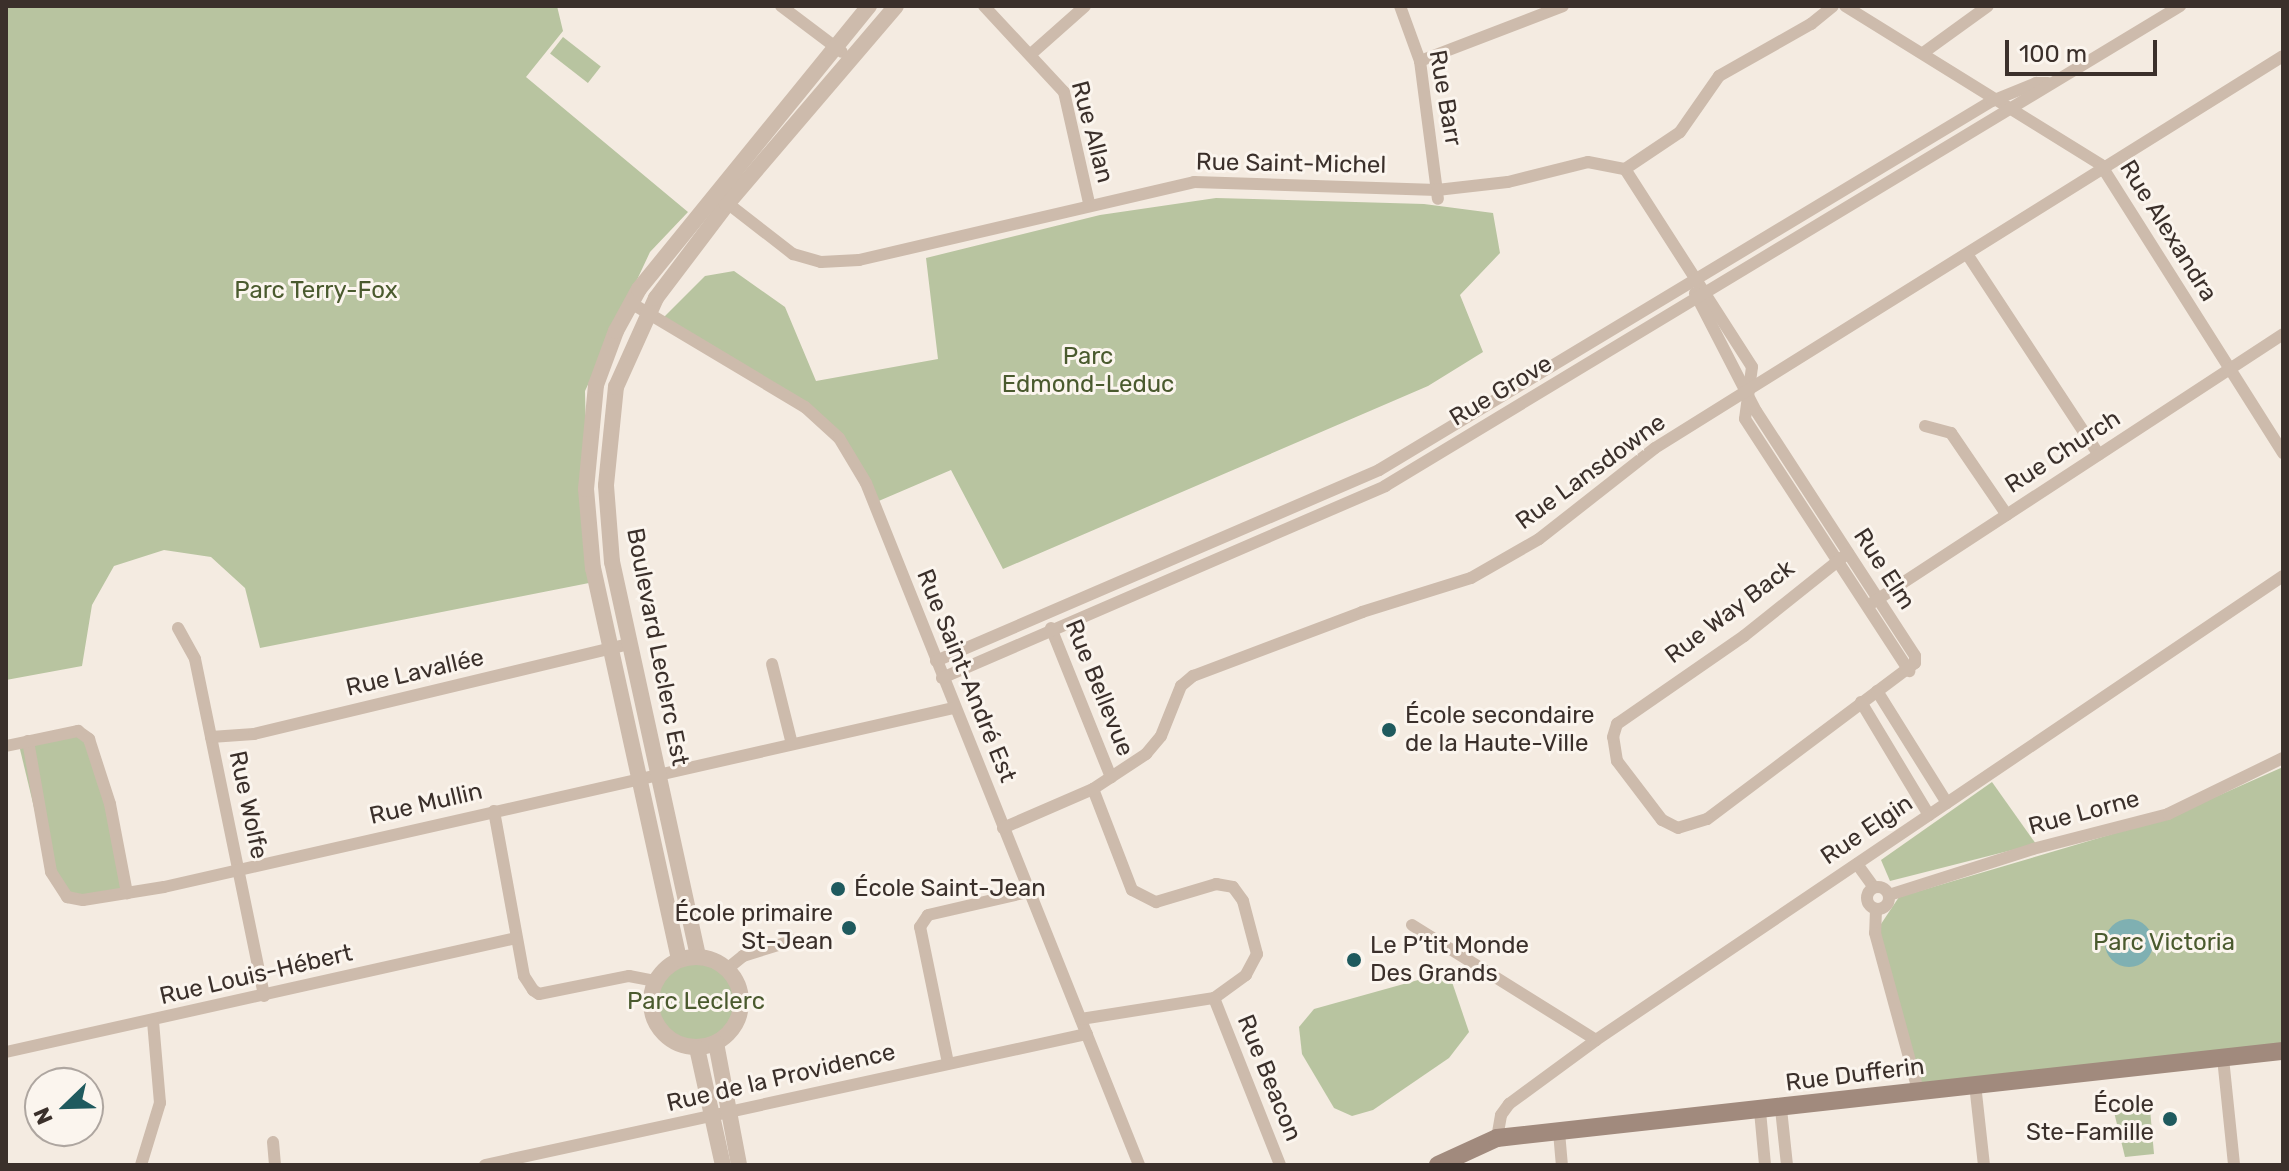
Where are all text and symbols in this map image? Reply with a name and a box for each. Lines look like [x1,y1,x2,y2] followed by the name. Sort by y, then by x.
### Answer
[2009,24,2161,74] scale bar
[2019,40,2087,68] text: 100 m
[1422,48,1468,148] street label: Rue Barr
[1064,78,1120,186] street label: Rue Allan
[1196,148,1386,180] street label: Rue Saint-Michel
[2113,155,2223,307] street label: Rue Alexandra
[234,277,398,305] park label: Parc Terry-Fox
[1002,343,1174,399] park label: Parc Edmond-Leduc
[1445,349,1557,433] street label: Rue Grove
[2000,404,2126,500] street label: Rue Church
[1511,408,1671,536] street label: Rue Lansdowne
[1847,523,1921,615] street label: Rue Elm
[620,526,694,768] street label: Boulevard Leclerc Est
[1659,554,1801,670] street label: Rue Way Back
[910,565,1022,787] street label: Rue Saint-André Est
[1059,615,1139,761] street label: Rue Bellevue
[343,643,487,703] street label: Rue Lavallée
[1405,702,1594,758] place label: École secondaire de la Haute-Ville
[1380,721,1398,739] marker: École secondaire de la Haute-Ville
[222,748,274,862] street label: Rue Wolfe
[367,777,485,831] street label: Rue Mullin
[2025,784,2143,842] street label: Rue Lorne
[1816,789,1918,871] street label: Rue Elgin
[854,875,1046,903] place label: École Saint-Jean
[829,880,847,898] marker: École Saint-Jean
[674,900,833,956] place label: École primaire St-Jean
[840,919,858,937] marker: École primaire St-Jean
[2093,929,2235,957] park label: Parc Victoria
[1370,932,1529,988] place label: Le P’tit Monde Des Grands
[157,939,355,1011] street label: Rue Louis-Hébert
[1345,951,1363,969] marker: Le P’tit Monde Des Grands
[627,988,765,1016] park label: Parc Leclerc
[1231,1011,1307,1145] street label: Rue Beacon
[664,1038,898,1118] street label: Rue de la Providence
[1784,1052,1926,1098] street label: Rue Dufferin
[24,1067,104,1147] north arrow
[2026,1091,2154,1147] place label: École Ste-Famille
[28,1103,59,1128] text: N
[2161,1110,2179,1128] marker: École Ste-Famille

